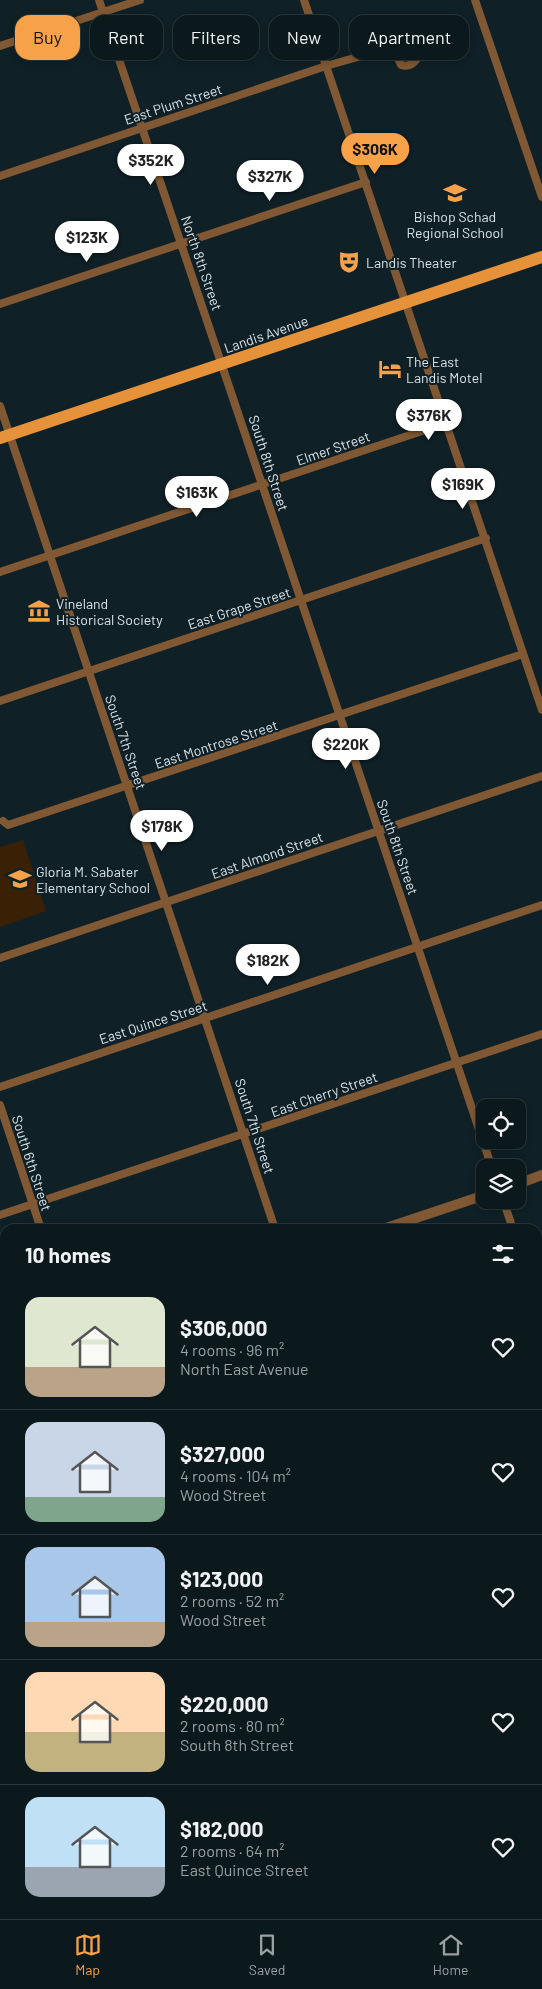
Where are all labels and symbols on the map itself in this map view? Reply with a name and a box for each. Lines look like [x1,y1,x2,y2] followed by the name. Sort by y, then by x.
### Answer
[122,80,224,128] street label: East Plum Street
[340,132,410,175] pin: $306K
[116,144,186,186] pin: $352K
[235,160,305,202] pin: $327K
[442,180,468,206] school or university icon: Bishop Schad Regional School
[407,208,503,241] place label: Bishop Schad Regional School
[178,214,226,312] street label: North 8th Street
[52,220,122,263] pin: $123K
[336,249,362,275] theatre icon: Landis Theater
[366,254,457,271] place label: Landis Theater
[222,312,310,356] street label: Landis Avenue
[406,353,482,386] place label: The East Landis Motel
[377,356,403,382] hotel icon: The East Landis Motel
[394,398,464,441] pin: $376K
[246,413,292,513] street label: South 8th Street
[294,427,372,469] street label: Elmer Street
[428,468,498,510] pin: $169K
[162,476,232,518] pin: $163K
[185,583,293,633] street label: East Grape Street
[56,595,163,628] place label: Vineland Historical Society
[26,598,52,624] museum icon: Vineland Historical Society
[102,692,150,792] street label: South 7th Street
[152,716,280,772] street label: East Montrose Street
[311,728,381,770] pin: $220K
[374,797,422,897] street label: South 8th Street
[127,810,197,852] pin: $178K
[209,828,325,882] street label: East Almond Street
[36,863,150,896] place label: Gloria M. Sabater Elementary School
[7,866,33,892] school or university icon: Gloria M. Sabater Elementary School
[233,944,303,986] pin: $182K
[97,997,209,1047] street label: East Quince Street
[268,1068,380,1120] street label: East Cherry Street
[232,1076,278,1176] street label: South 7th Street
[9,1113,55,1213] street label: South 6th Street

